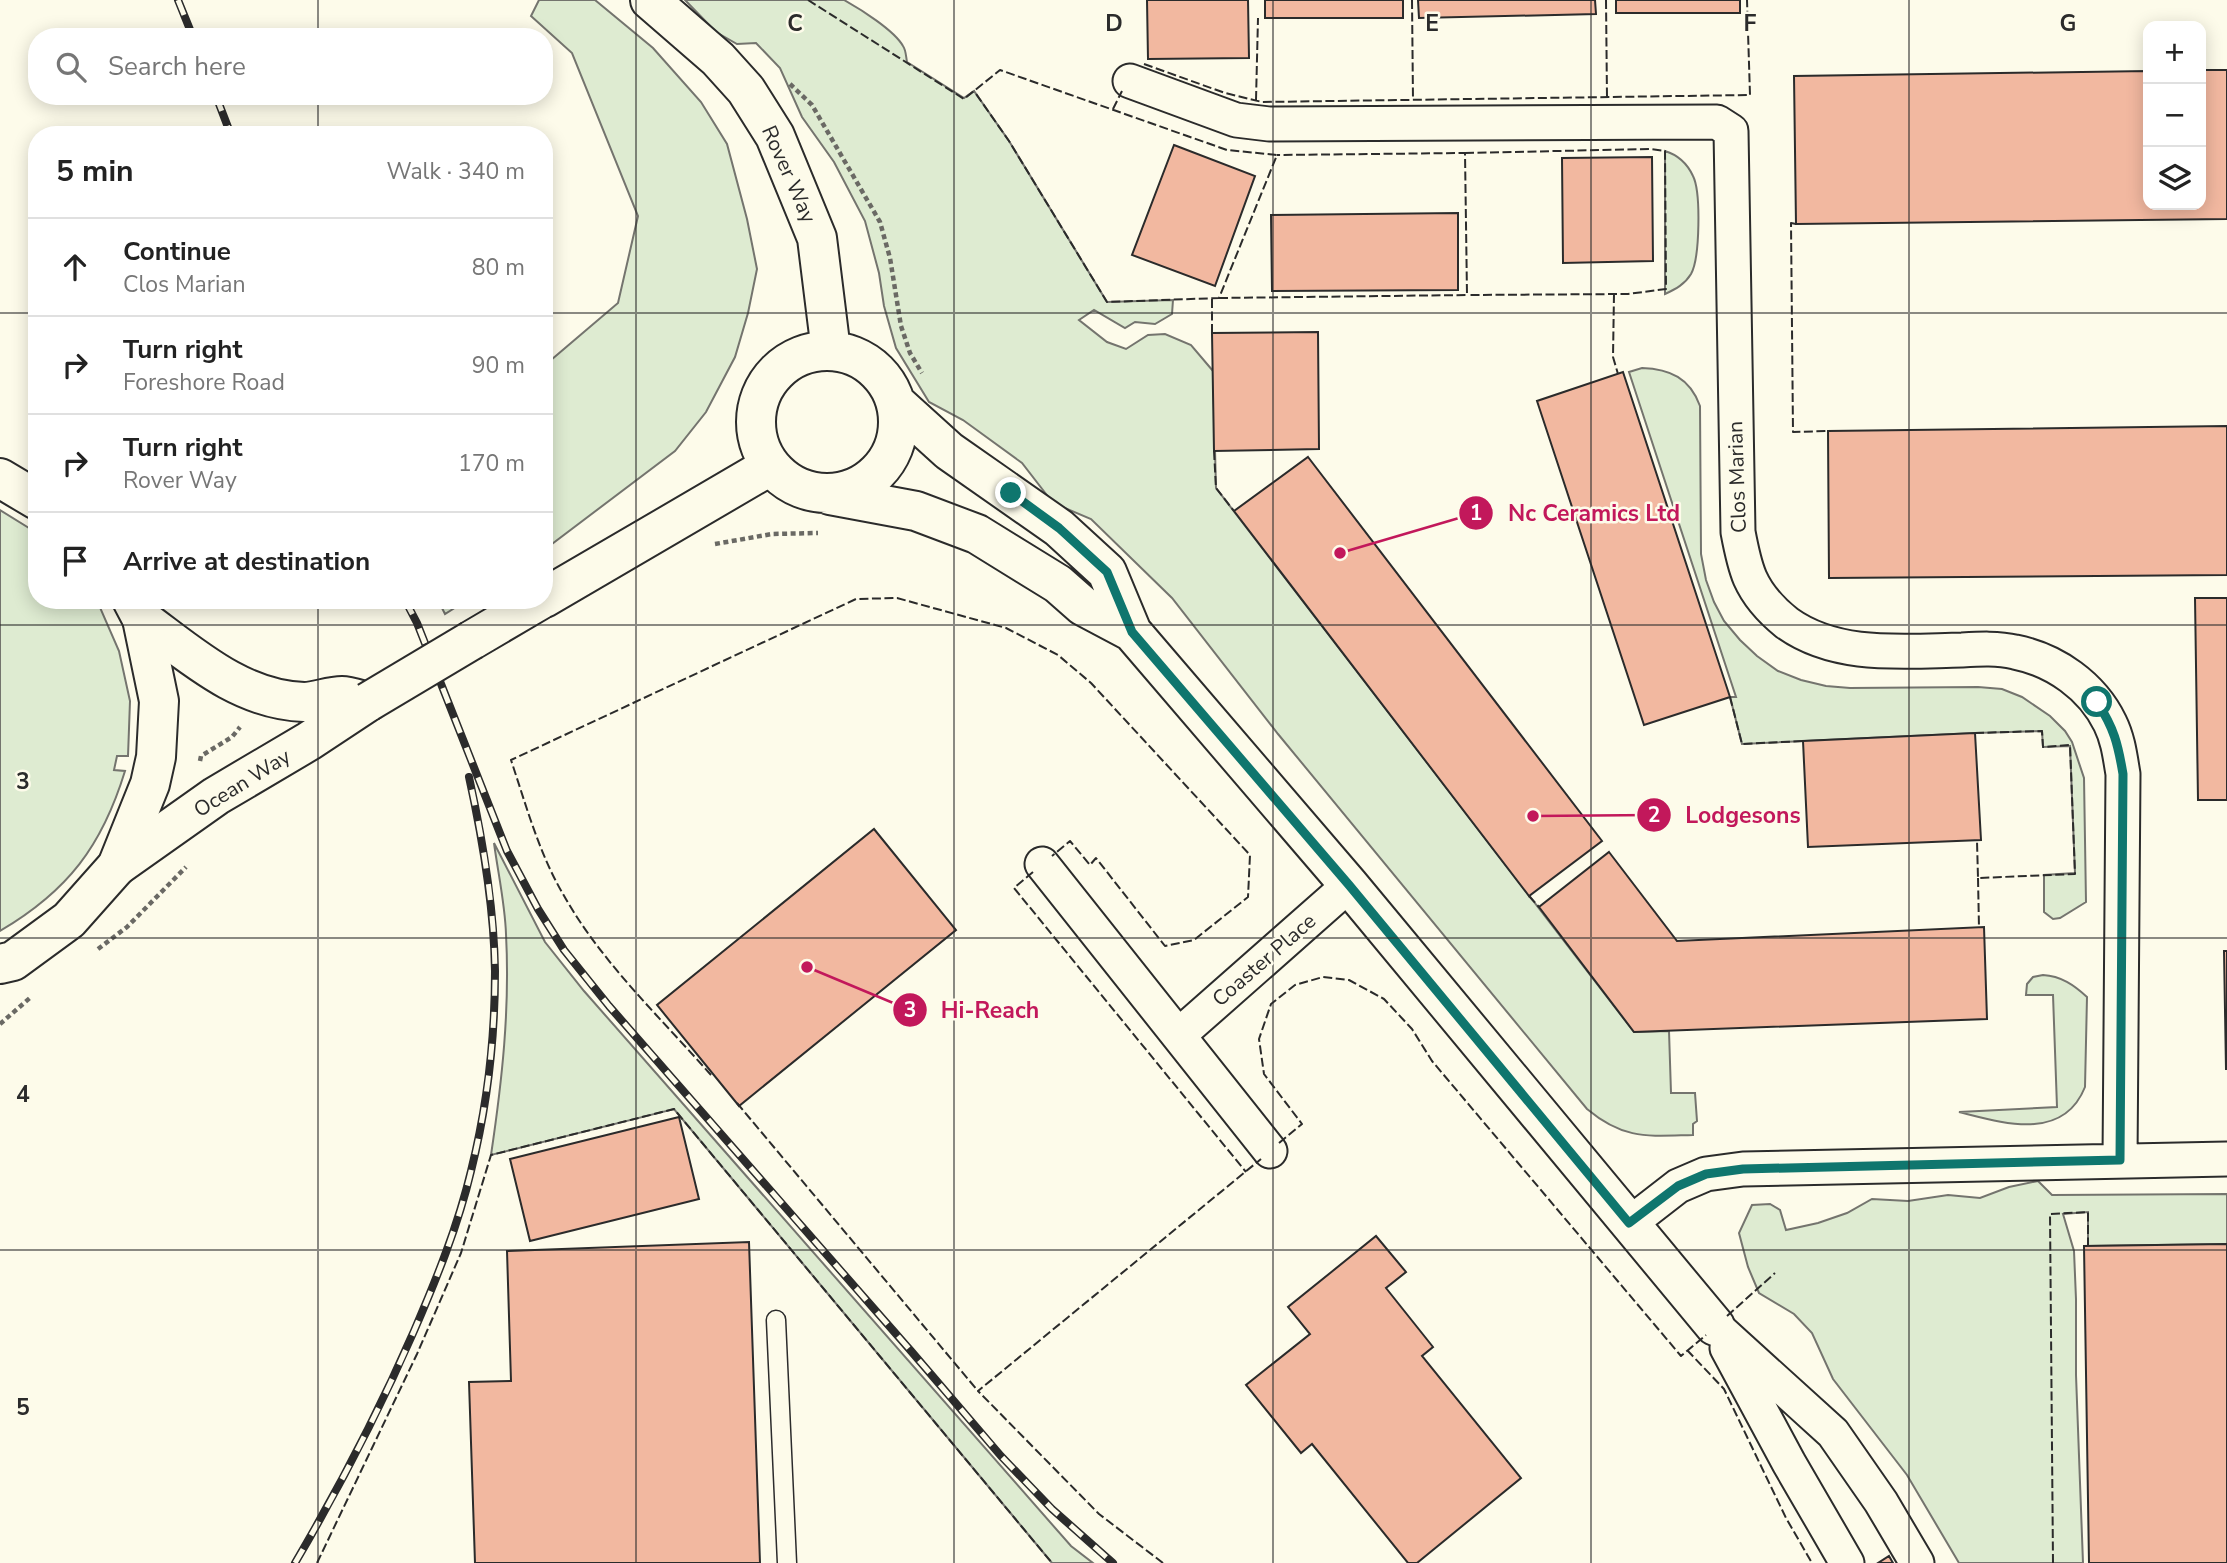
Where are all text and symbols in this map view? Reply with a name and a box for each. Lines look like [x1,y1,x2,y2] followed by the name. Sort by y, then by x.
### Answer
[787,8,803,39] text: C
[1105,8,1123,39] text: D
[1425,8,1439,39] text: E
[1744,8,1757,39] text: F
[2060,8,2076,39] text: G
[2143,21,2206,210] map controls
[2143,21,2206,84] button: +
[28,28,553,105] search box
[52,48,90,86] icon: search
[108,49,246,84] text: Search here
[2143,84,2206,147] button: −
[755,121,823,227] street label: Rover Way
[2143,147,2206,210] button: layers
[56,151,134,192] text: 5 min
[386,156,525,187] text: Walk · 340 m
[123,234,231,269] text: Continue
[56,248,94,286] icon: ahead
[472,252,525,283] text: 80 m
[123,269,246,300] text: Clos Marian
[123,332,242,367] text: Turn right
[56,346,94,384] icon: right
[472,350,525,381] text: 90 m
[123,367,285,398] text: Foreshore Road
[1721,421,1753,533] street label: Clos Marian
[123,430,242,465] text: Turn right
[56,444,94,482] icon: right
[458,448,525,479] text: 170 m
[123,465,237,496] text: Rover Way
[995,477,1026,508] route end
[1459,491,1694,535] callout: Nc Ceramics Ltd
[1508,498,1680,529] text: Nc Ceramics Ltd
[1470,499,1482,527] text: 1
[56,542,94,580] icon: arrive
[123,544,370,579] text: Arrive at destination
[2081,686,2112,717] route start
[188,742,296,824] street label: Ocean Way
[16,766,30,797] text: 3
[1636,793,1814,837] callout: Lodgesons
[1685,800,1801,831] text: Lodgesons
[1648,801,1660,829] text: 2
[1206,907,1322,1013] street label: Coaster Place
[892,988,1053,1032] callout: Hi-Reach
[941,995,1039,1026] text: Hi-Reach
[904,996,916,1024] text: 3
[16,1079,30,1110] text: 4
[16,1392,30,1423] text: 5

